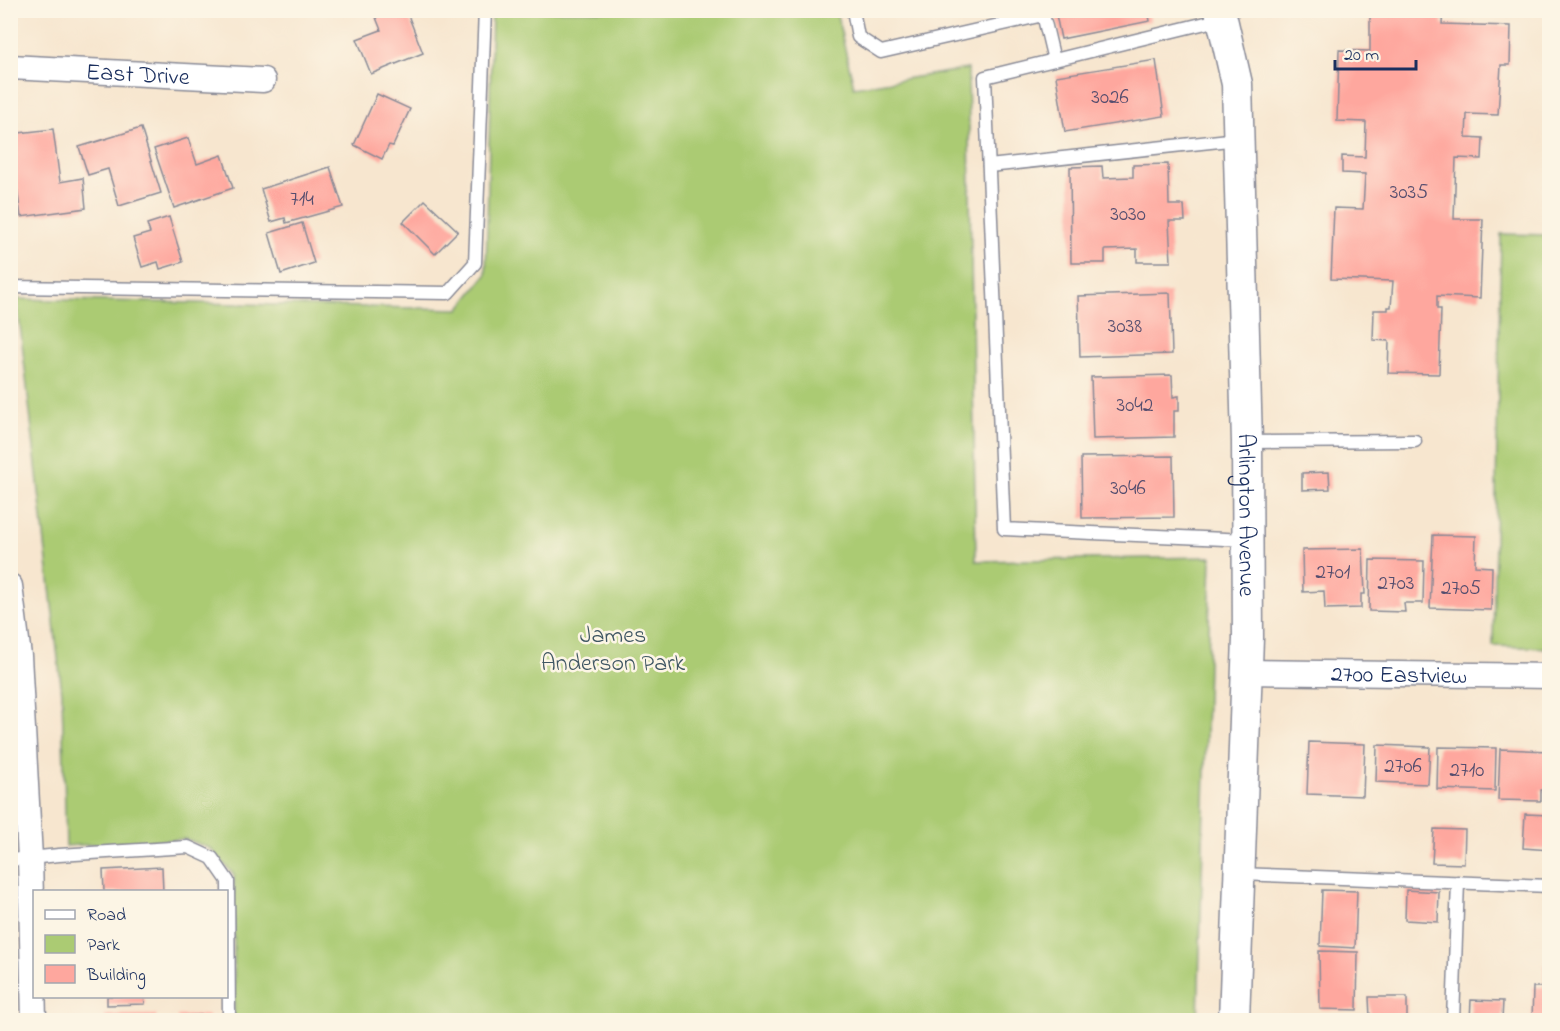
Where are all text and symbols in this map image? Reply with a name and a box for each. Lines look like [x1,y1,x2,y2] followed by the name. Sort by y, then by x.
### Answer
[1335,33,1416,71] scale bar
[1344,43,1379,69] text: 20 m
[85,56,191,96] street label: East Drive
[1091,83,1129,113] house number: 3026
[1390,178,1428,208] house number: 3035
[290,185,314,215] house number: 714
[1110,200,1146,230] house number: 3030
[1108,312,1142,342] house number: 3038
[1117,391,1153,421] house number: 3042
[1227,433,1263,597] street label: Arlington Avenue
[1110,474,1146,504] house number: 3046
[1316,558,1351,588] house number: 2701
[1378,569,1414,599] house number: 2703
[1441,574,1481,604] house number: 2705
[541,619,686,682] park label: James Anderson Park
[1330,658,1467,695] street label: 2700 Eastview
[1384,752,1422,782] house number: 2706
[1450,756,1484,786] house number: 2710
[33,890,228,998] legend
[87,903,126,929] text: Road
[87,933,120,959] text: Park
[86,963,146,990] text: Building

